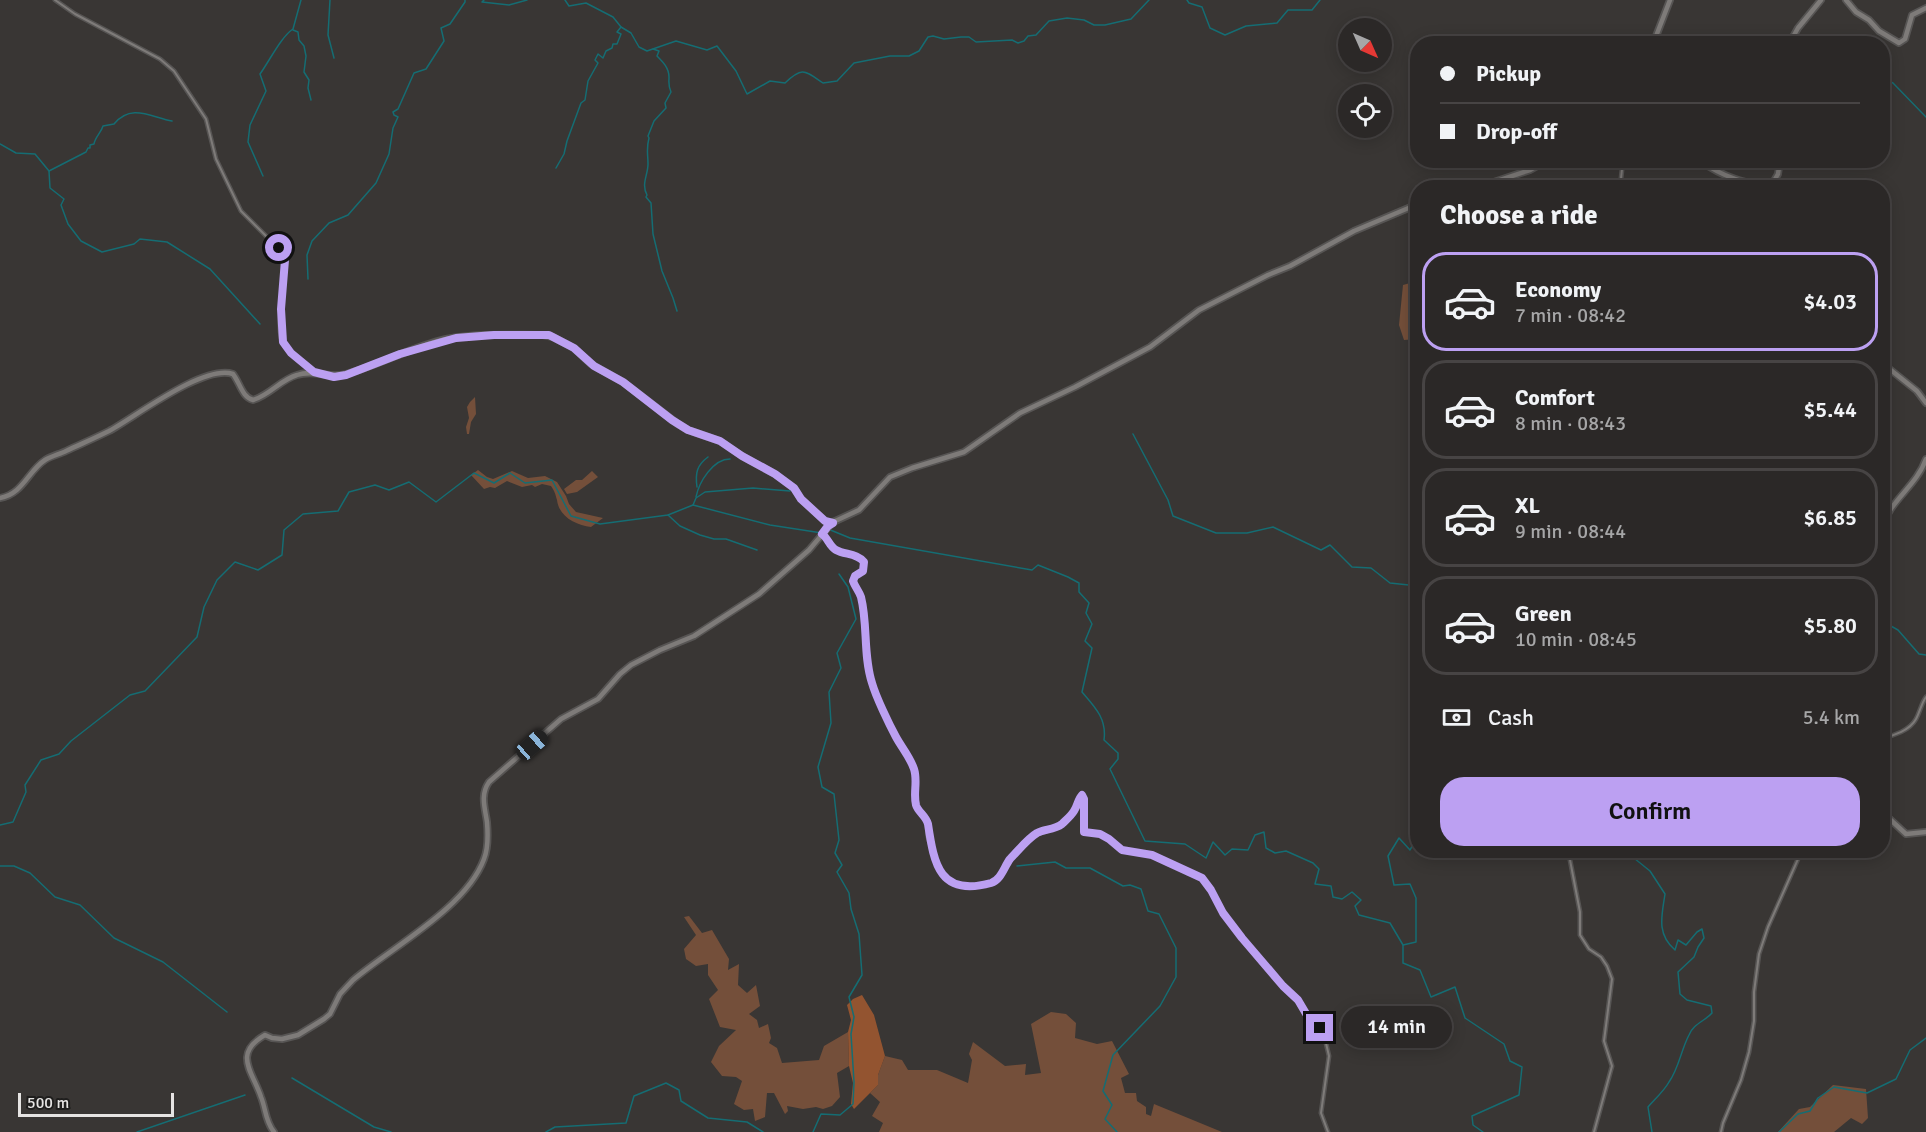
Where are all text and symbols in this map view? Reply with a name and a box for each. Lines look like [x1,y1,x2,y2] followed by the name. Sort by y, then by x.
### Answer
[1338,18,1392,72] north arrow
[1338,18,1392,138] map controls
[1476,60,1541,87] text: Pickup
[1338,84,1392,138] button: locate
[1476,118,1557,145] text: Drop-off
[1440,199,1598,232] text: Choose a ride
[265,234,292,261] route start
[1443,275,1497,329] icon: car
[1515,276,1601,303] text: Economy
[1803,288,1857,315] text: $4.03
[1515,303,1626,328] text: 7 min · 08:42
[1443,383,1497,437] icon: car
[1515,384,1595,411] text: Comfort
[1803,396,1857,423] text: $5.44
[1515,411,1626,436] text: 8 min · 08:43
[1443,491,1497,545] icon: car
[1515,492,1540,519] text: XL
[1803,504,1857,531] text: $6.85
[1515,519,1626,544] text: 9 min · 08:44
[1443,599,1497,653] icon: car
[1515,600,1572,627] text: Green
[1803,612,1857,639] text: $5.80
[1515,627,1637,652] text: 10 min · 08:45
[1440,701,1473,734] icon: cash
[1488,704,1534,731] text: Cash
[1803,705,1860,730] text: 5.4 km
[513,726,551,764] car
[1440,777,1860,846] button: Confirm
[1341,1007,1452,1049] callout: 14 min
[1306,1014,1333,1041] route end
[1367,1014,1426,1039] text: 14 min
[18,1090,174,1118] scale bar
[27,1093,69,1113] text: 500 m

